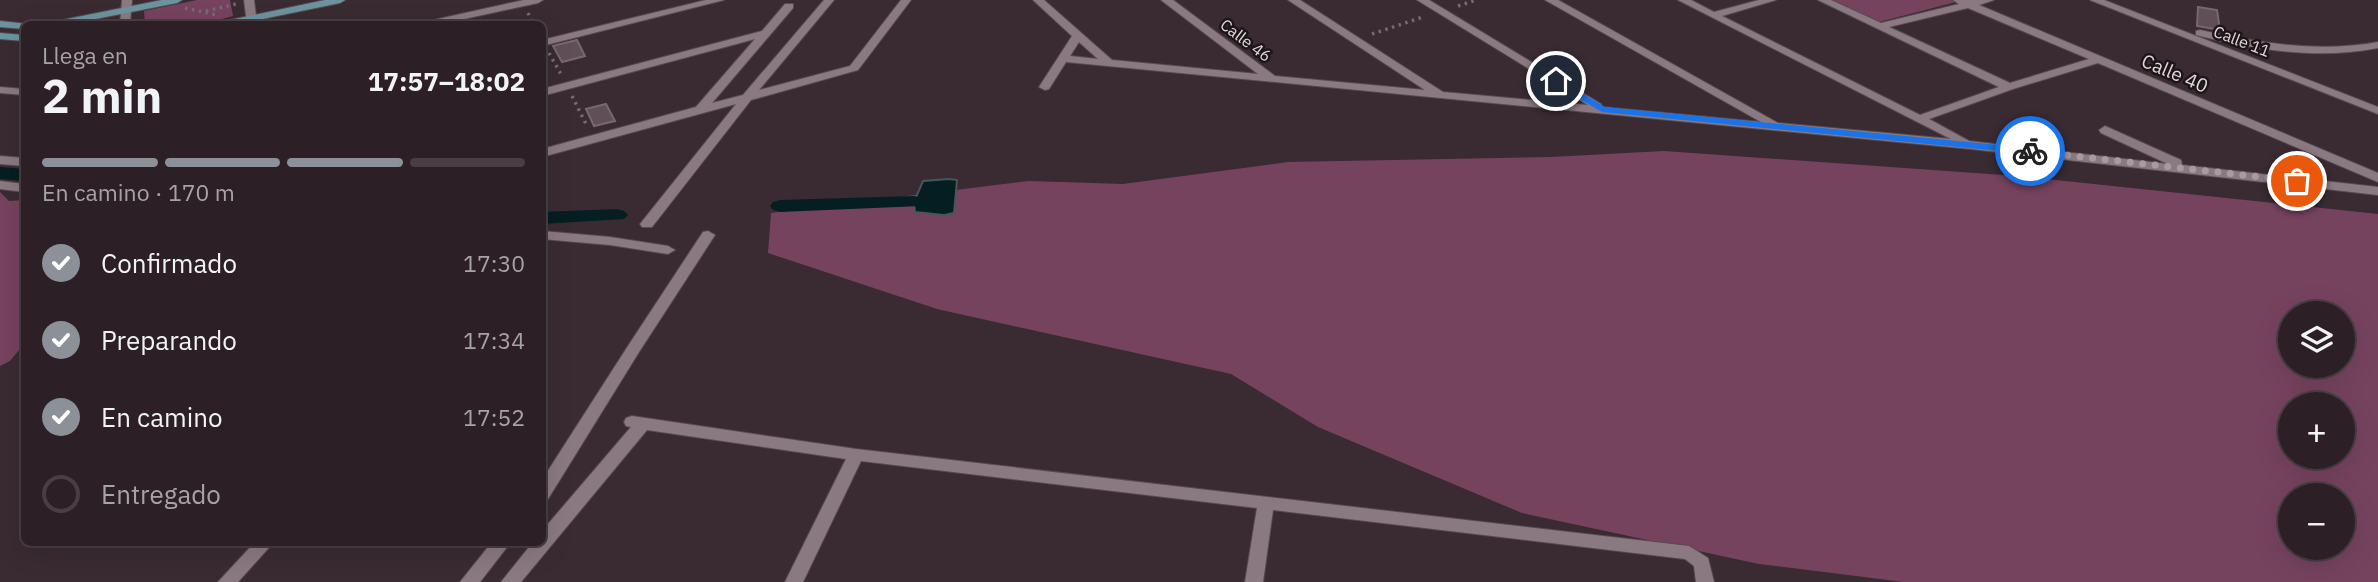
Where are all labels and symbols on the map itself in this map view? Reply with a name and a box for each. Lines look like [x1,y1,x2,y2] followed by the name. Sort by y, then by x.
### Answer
[1216,14,1276,66] street label: Calle 46
[2211,21,2273,61] street label: Calle 11
[2138,48,2212,98] street label: Calle 40
[1526,51,1586,111] pin
[1995,116,2065,186] courier
[2267,151,2327,211] pin

